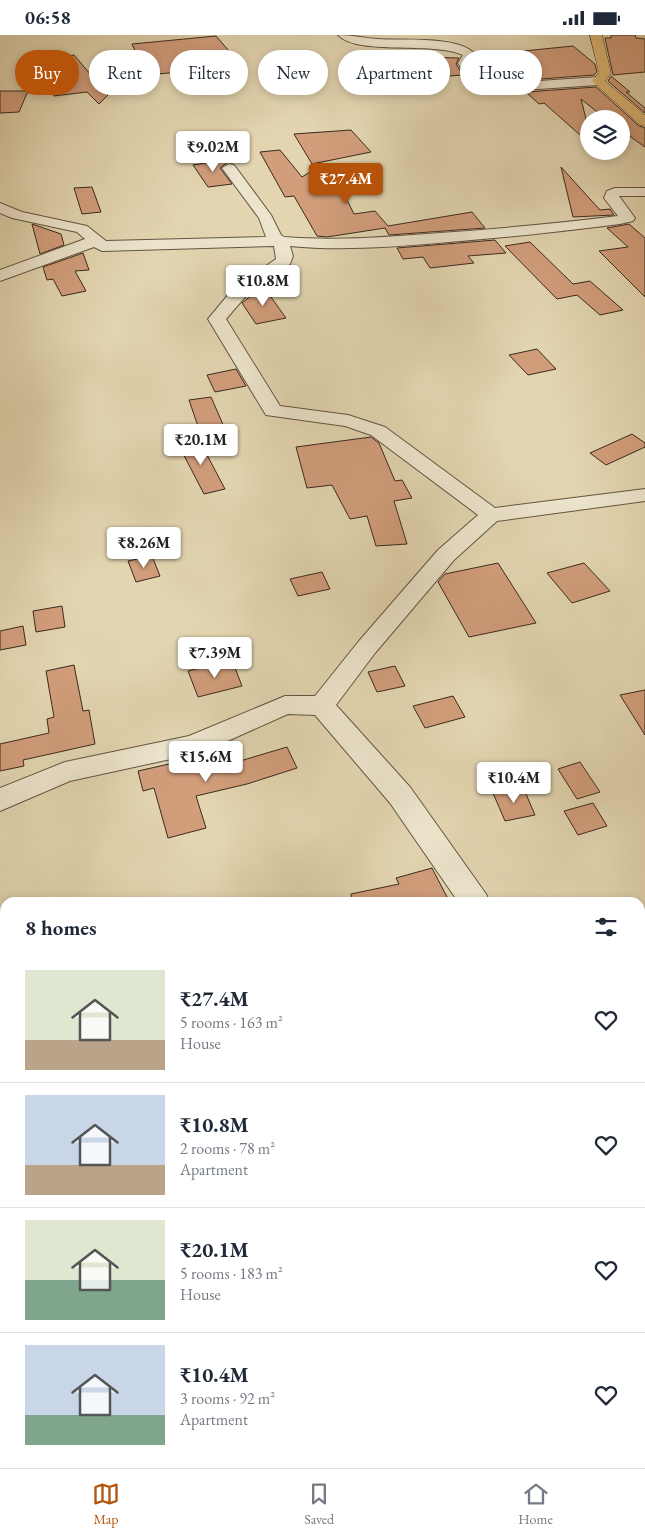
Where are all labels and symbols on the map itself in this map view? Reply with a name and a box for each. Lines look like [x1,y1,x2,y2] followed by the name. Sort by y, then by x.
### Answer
[172,131,254,173] pin: ₹9.02M
[305,163,387,205] pin: ₹27.4M
[222,265,304,307] pin: ₹10.8M
[160,423,242,466] pin: ₹20.1M
[103,527,185,569] pin: ₹8.26M
[174,637,256,679] pin: ₹7.39M
[165,741,247,783] pin: ₹15.6M
[473,761,555,804] pin: ₹10.4M

